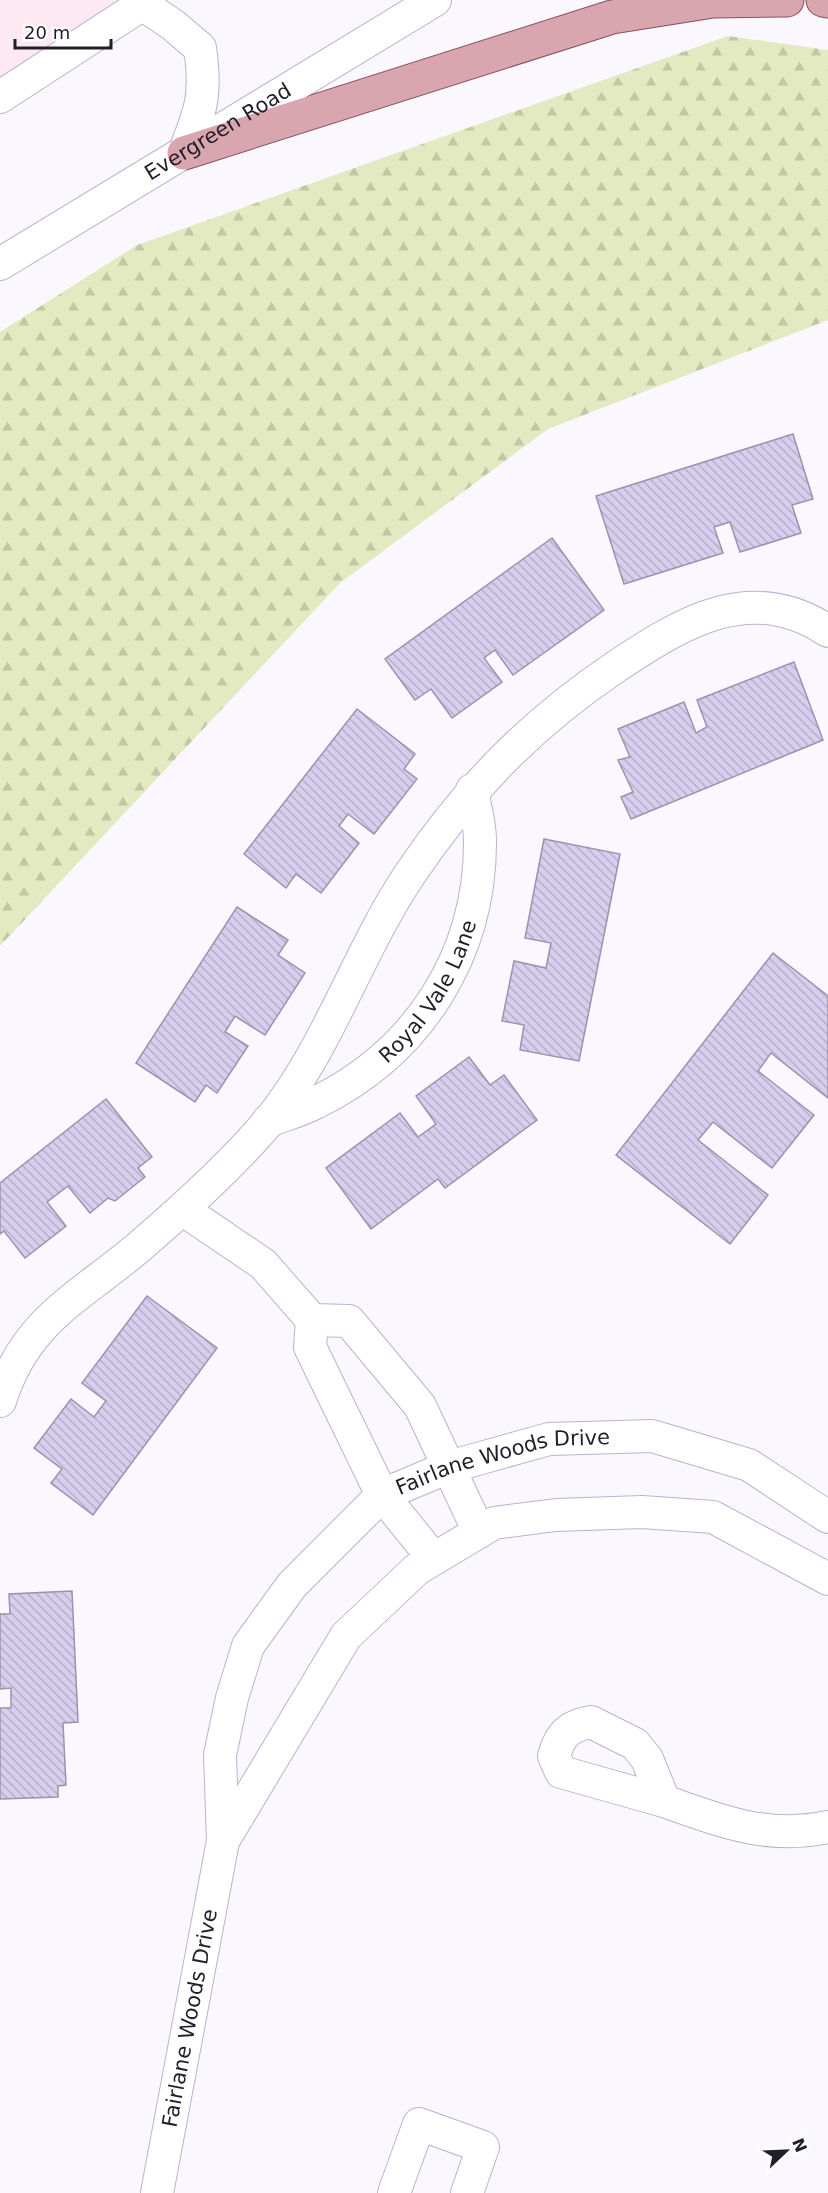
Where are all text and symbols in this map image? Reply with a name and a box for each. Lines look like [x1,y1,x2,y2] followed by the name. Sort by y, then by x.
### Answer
[15,12,111,50] scale bar
[24,22,70,43] text: 20 m
[140,78,296,185] street label: Evergreen Road
[374,917,481,1068] street label: Royal Vale Lane
[392,1425,610,1500] street label: Fairlane Woods Drive
[158,1907,222,2129] street label: Fairlane Woods Drive
[756,2121,816,2181] north arrow
[788,2135,811,2155] text: N

